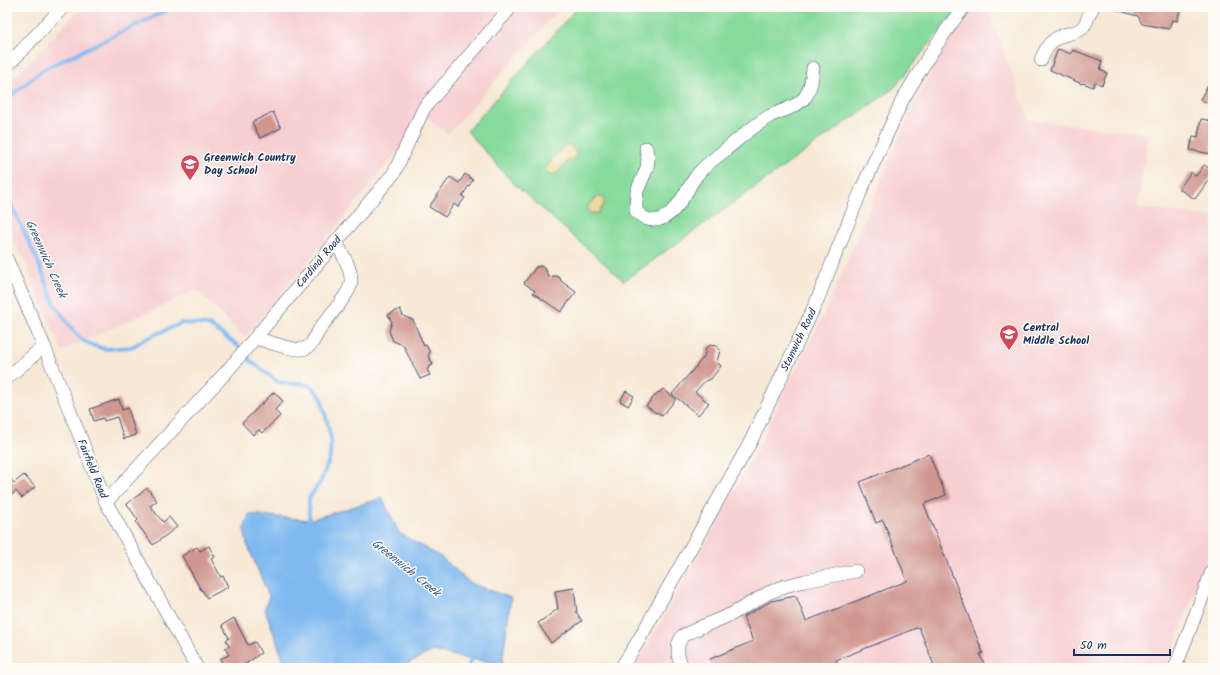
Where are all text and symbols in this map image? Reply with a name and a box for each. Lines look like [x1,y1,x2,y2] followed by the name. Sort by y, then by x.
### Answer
[204,149,296,180] place label: Greenwich Country Day School
[179,153,201,181] school or university icon: Greenwich Country Day School
[20,217,73,303] water label: Greenwich Creek
[292,231,347,292] street label: Cardinal Road
[776,305,822,375] street label: Stanwich Road
[1023,319,1089,350] place label: Central Middle School
[998,323,1020,351] school or university icon: Central Middle School
[72,437,112,502] street label: Fairfield Road
[368,534,446,603] water label: Greenwich Creek
[1074,631,1170,657] scale bar
[1080,636,1107,655] text: 50 m

